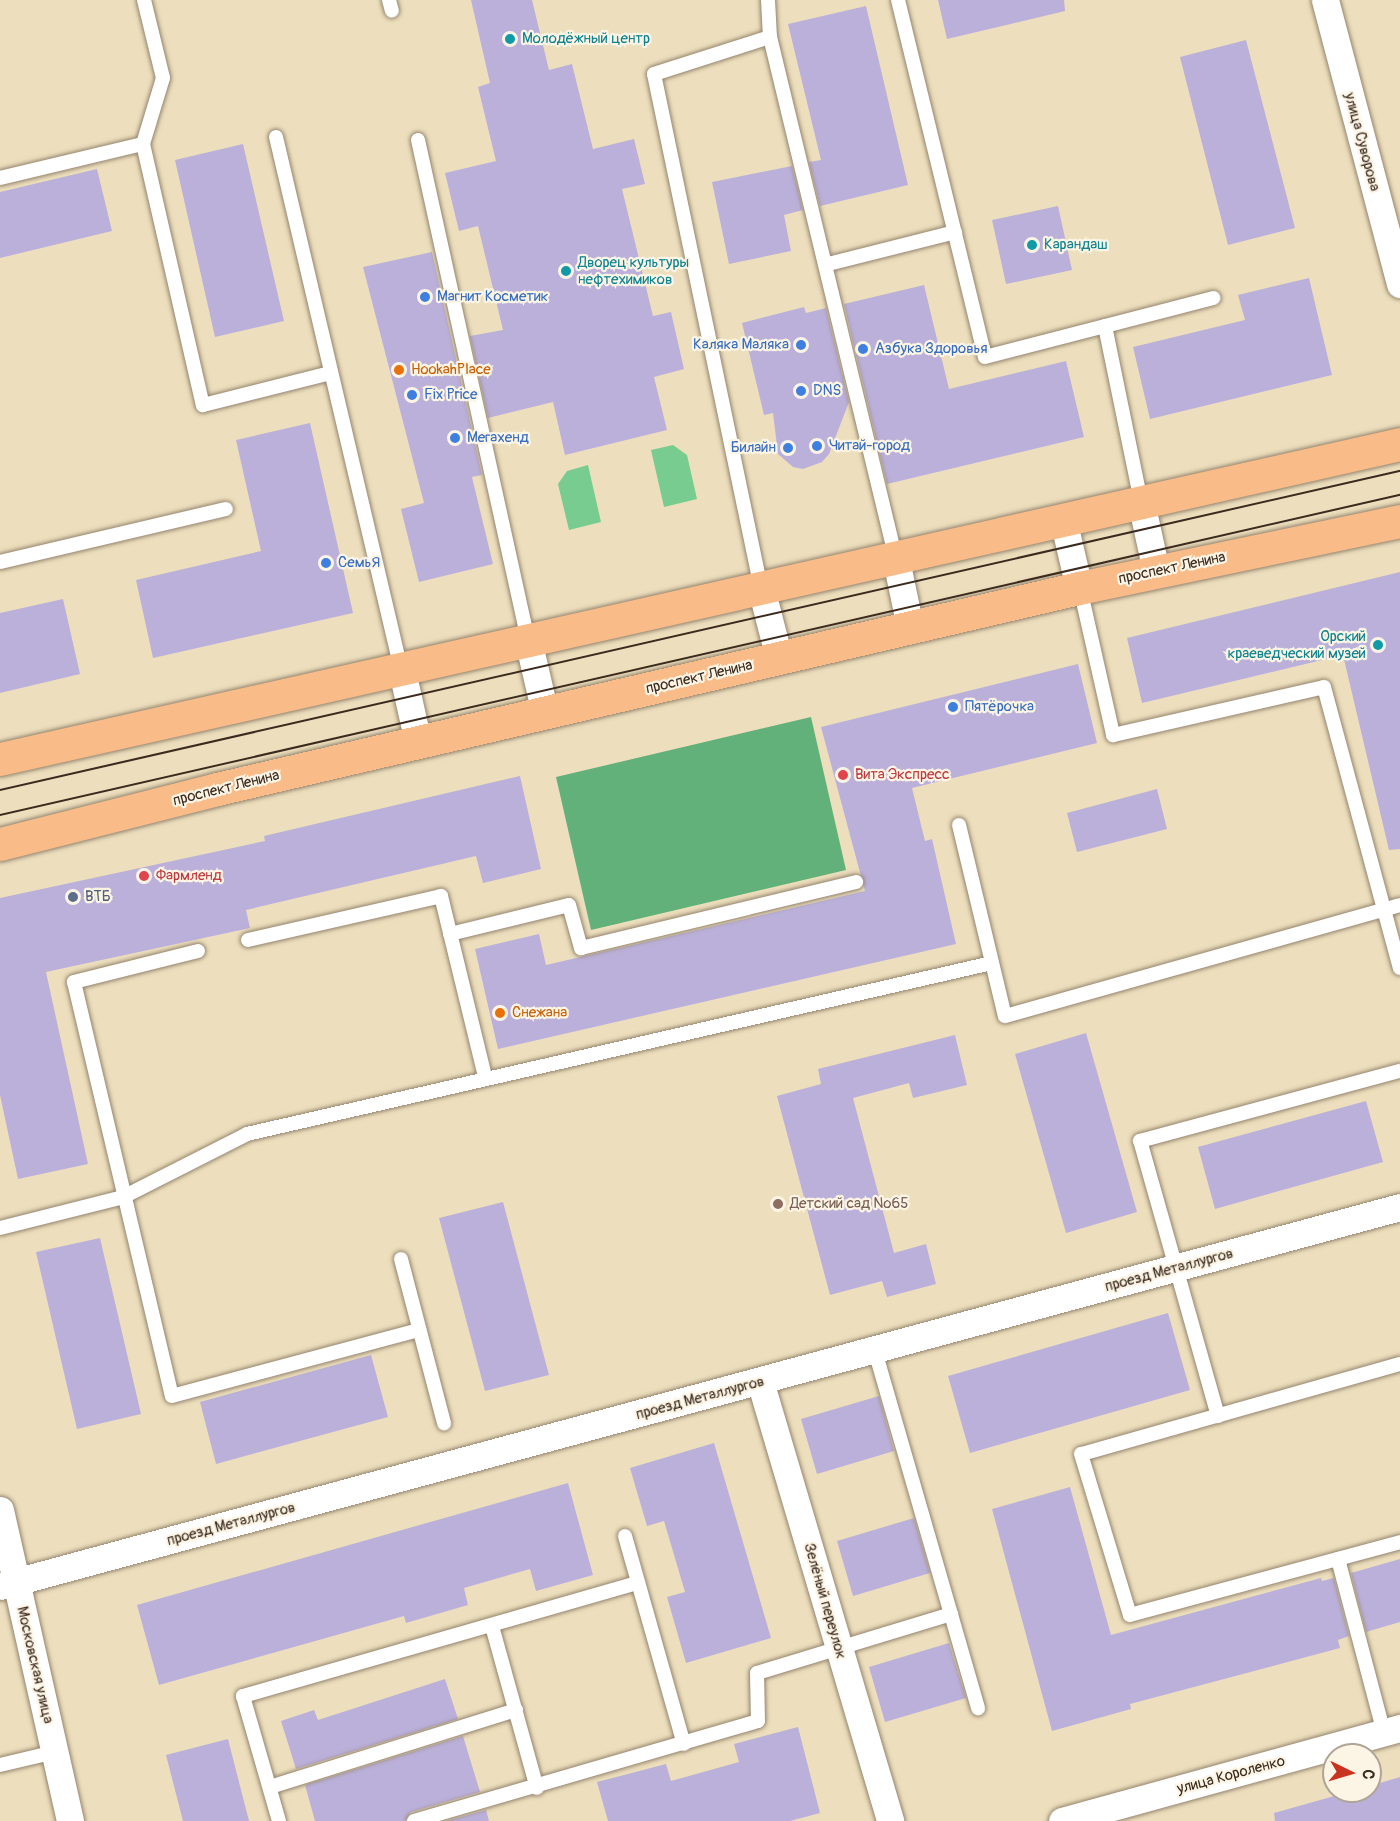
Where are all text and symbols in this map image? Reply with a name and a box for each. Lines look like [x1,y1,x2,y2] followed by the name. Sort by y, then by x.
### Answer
[522,30,650,48] place label: Молодёжный центр
[503,32,517,46] marker: Молодёжный центр
[1340,91,1384,193] street label: улица Суворова
[1044,236,1108,254] place label: Карандаш
[1025,238,1039,252] marker: Карандаш
[578,253,689,288] place label: Дворец культуры нефтехимиков
[559,264,573,278] marker: Дворец культуры нефтехимиков
[437,288,548,306] place label: Магнит Косметик
[418,290,432,304] marker: Магнит Косметик
[693,336,789,354] place label: Каляка Маляка
[794,338,808,352] marker: Каляка Маляка
[875,340,987,358] place label: Азбука Здоровья
[856,342,870,356] marker: Азбука Здоровья
[411,361,491,379] place label: HookahPlace
[392,363,406,377] marker: HookahPlace
[813,382,841,400] place label: DNS
[794,384,808,398] marker: DNS
[424,386,477,404] place label: Fix Price
[405,388,419,402] marker: Fix Price
[467,429,529,447] place label: Мегахенд
[448,431,462,445] marker: Мегахенд
[829,437,910,455] place label: Читай-город
[731,439,776,457] place label: Билайн
[810,439,824,453] marker: Читай-город
[781,441,795,455] marker: Билайн
[1117,548,1227,588] street label: проспект Ленина
[338,554,380,572] place label: СемьЯ
[319,556,333,570] marker: СемьЯ
[1227,627,1366,662] place label: Орский краеведческий музей
[1371,638,1385,652] marker: Орский краеведческий музей
[644,656,754,698] street label: проспект Ленина
[965,698,1034,716] place label: Пятёрочка
[946,700,960,714] marker: Пятёрочка
[171,766,281,810] street label: проспект Ленина
[855,766,950,784] place label: Вита Экспресс
[836,768,850,782] marker: Вита Экспресс
[156,867,222,885] place label: Фармленд
[137,869,151,883] marker: Фармленд
[85,888,111,906] place label: ВТБ
[66,890,80,904] marker: ВТБ
[512,1004,567,1022] place label: Снежана
[493,1006,507,1020] marker: Снежана
[790,1195,908,1213] place label: Детский сад №65
[771,1197,785,1211] marker: Детский сад №65
[1103,1244,1235,1296] street label: проезд Металлургов
[634,1372,766,1424] street label: проезд Металлургов
[165,1498,297,1550] street label: проезд Металлургов
[800,1541,850,1661] street label: Зелёный переулок
[13,1605,57,1725] street label: Московская улица
[1322,1743,1382,1803] north arrow
[1175,1752,1287,1798] street label: улица Короленко
[1358,1769,1378,1780] text: С

